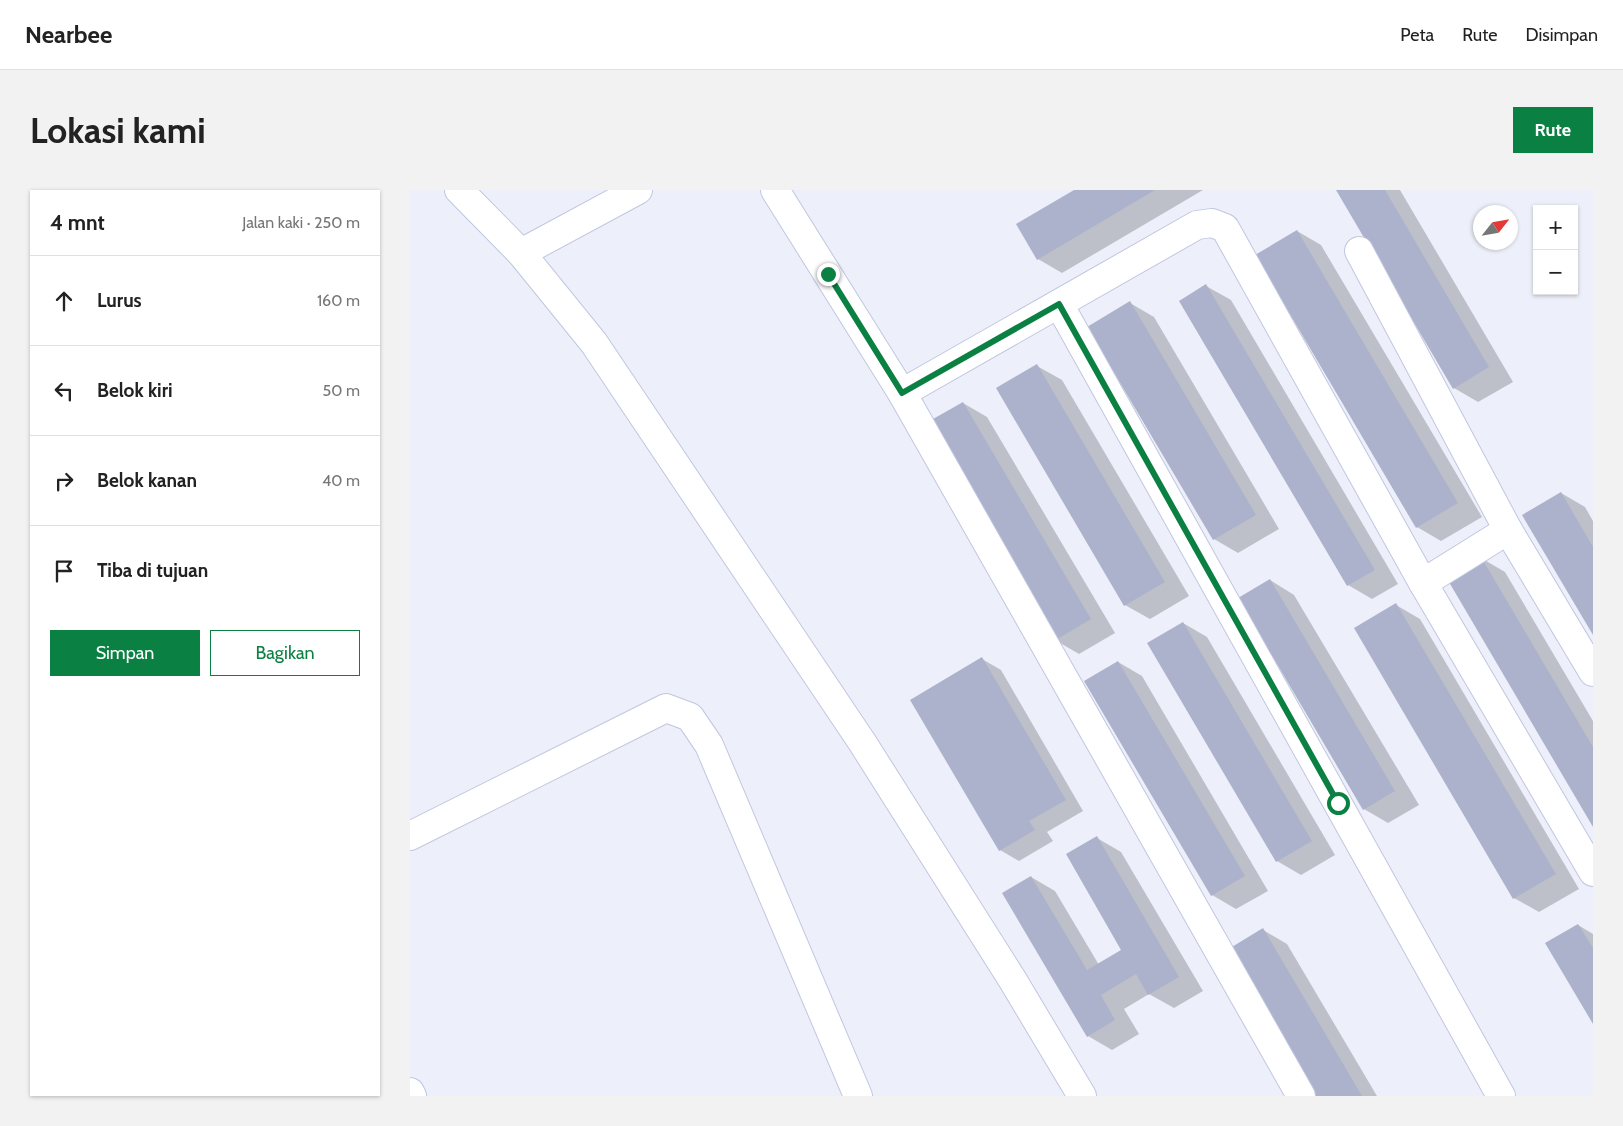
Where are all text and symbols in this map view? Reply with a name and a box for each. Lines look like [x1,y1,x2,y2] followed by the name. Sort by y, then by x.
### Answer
[25,20,112,49] text: Nearbee
[1400,24,1434,46] text: Peta
[1462,24,1497,46] text: Rute
[1525,24,1598,46] text: Disimpan
[1513,107,1593,153] button: Rute
[30,109,206,152] text: Lokasi kami
[1473,205,1518,250] north arrow
[1533,205,1578,295] map controls
[1533,205,1578,250] button: +
[50,210,105,235] text: 4 mnt
[242,213,360,232] text: Jalan kaki · 250 m
[1533,250,1578,295] button: −
[817,263,840,286] route end
[50,287,78,315] icon: ahead
[97,289,142,312] text: Lurus
[317,291,360,310] text: 160 m
[50,377,78,405] icon: left
[97,379,173,402] text: Belok kiri
[323,381,360,400] text: 50 m
[50,467,78,495] icon: right
[97,469,197,492] text: Belok kanan
[322,471,360,490] text: 40 m
[50,557,78,585] icon: arrive
[97,559,208,582] text: Tiba di tujuan
[50,630,200,676] button: Simpan
[210,630,360,676] button: Bagikan
[1327,792,1350,815] route start

